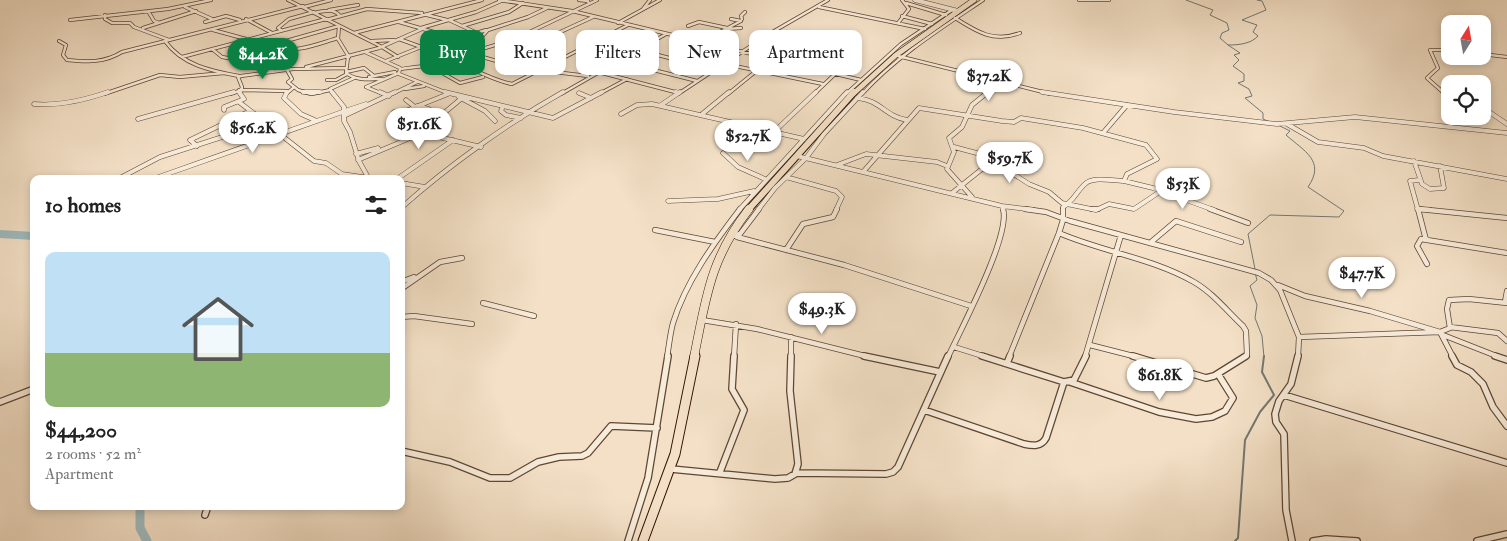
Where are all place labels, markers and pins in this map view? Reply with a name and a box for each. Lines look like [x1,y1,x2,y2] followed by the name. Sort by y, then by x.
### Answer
[222,38,304,80] pin: $44.2K
[948,59,1030,102] pin: $37.2K
[378,108,460,150] pin: $51.6K
[212,112,294,154] pin: $56.2K
[707,120,789,162] pin: $52.7K
[969,142,1051,184] pin: $59.7K
[1153,168,1213,210] pin: $53K
[1321,256,1403,299] pin: $47.7K
[781,292,863,335] pin: $49.3K
[1119,358,1201,401] pin: $61.8K

